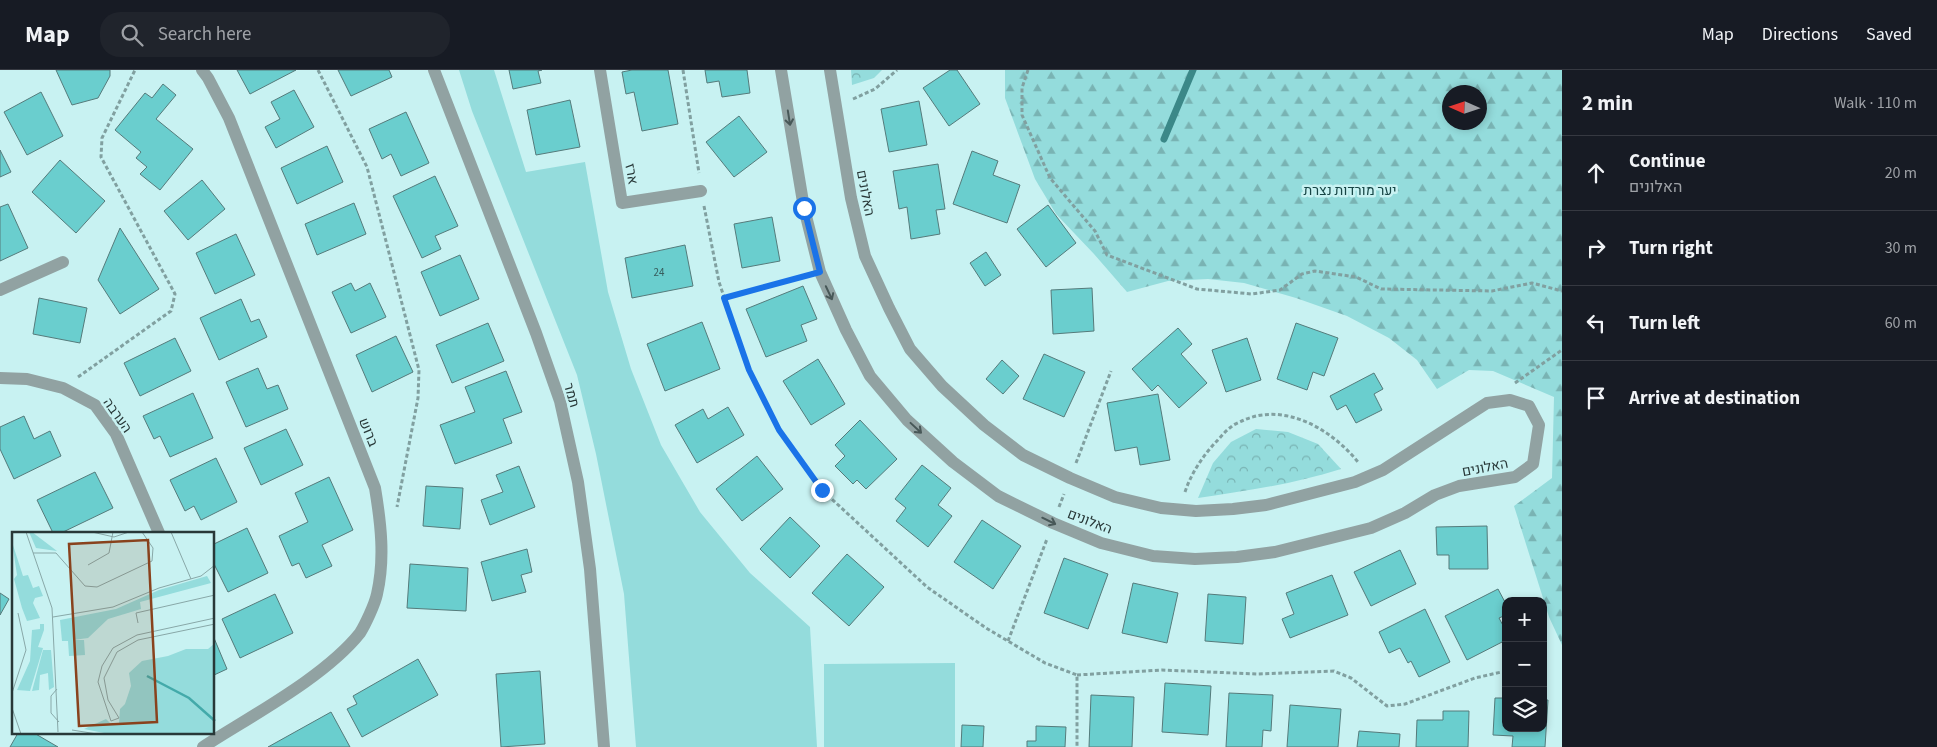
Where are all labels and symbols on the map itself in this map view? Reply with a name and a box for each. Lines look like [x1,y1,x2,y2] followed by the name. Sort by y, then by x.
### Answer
[1442,85,1487,130] north arrow
[785,110,795,126] one-way arrow
[619,162,643,186] street label: ארז
[851,168,879,218] street label: האלונים
[1303,181,1397,201] park label: יער מורדות נצרת
[793,197,816,220] route start
[654,265,665,280] house number: 24
[825,285,835,300] one-way arrow
[558,381,584,410] street label: תמר
[98,394,137,437] street label: הערבה
[353,415,383,450] street label: ברוש
[910,422,923,434] one-way arrow
[1460,454,1510,482] street label: האלונים
[811,479,834,502] route end
[1064,504,1115,540] street label: האלונים
[1041,516,1056,526] one-way arrow
[12,532,215,734] inset map

